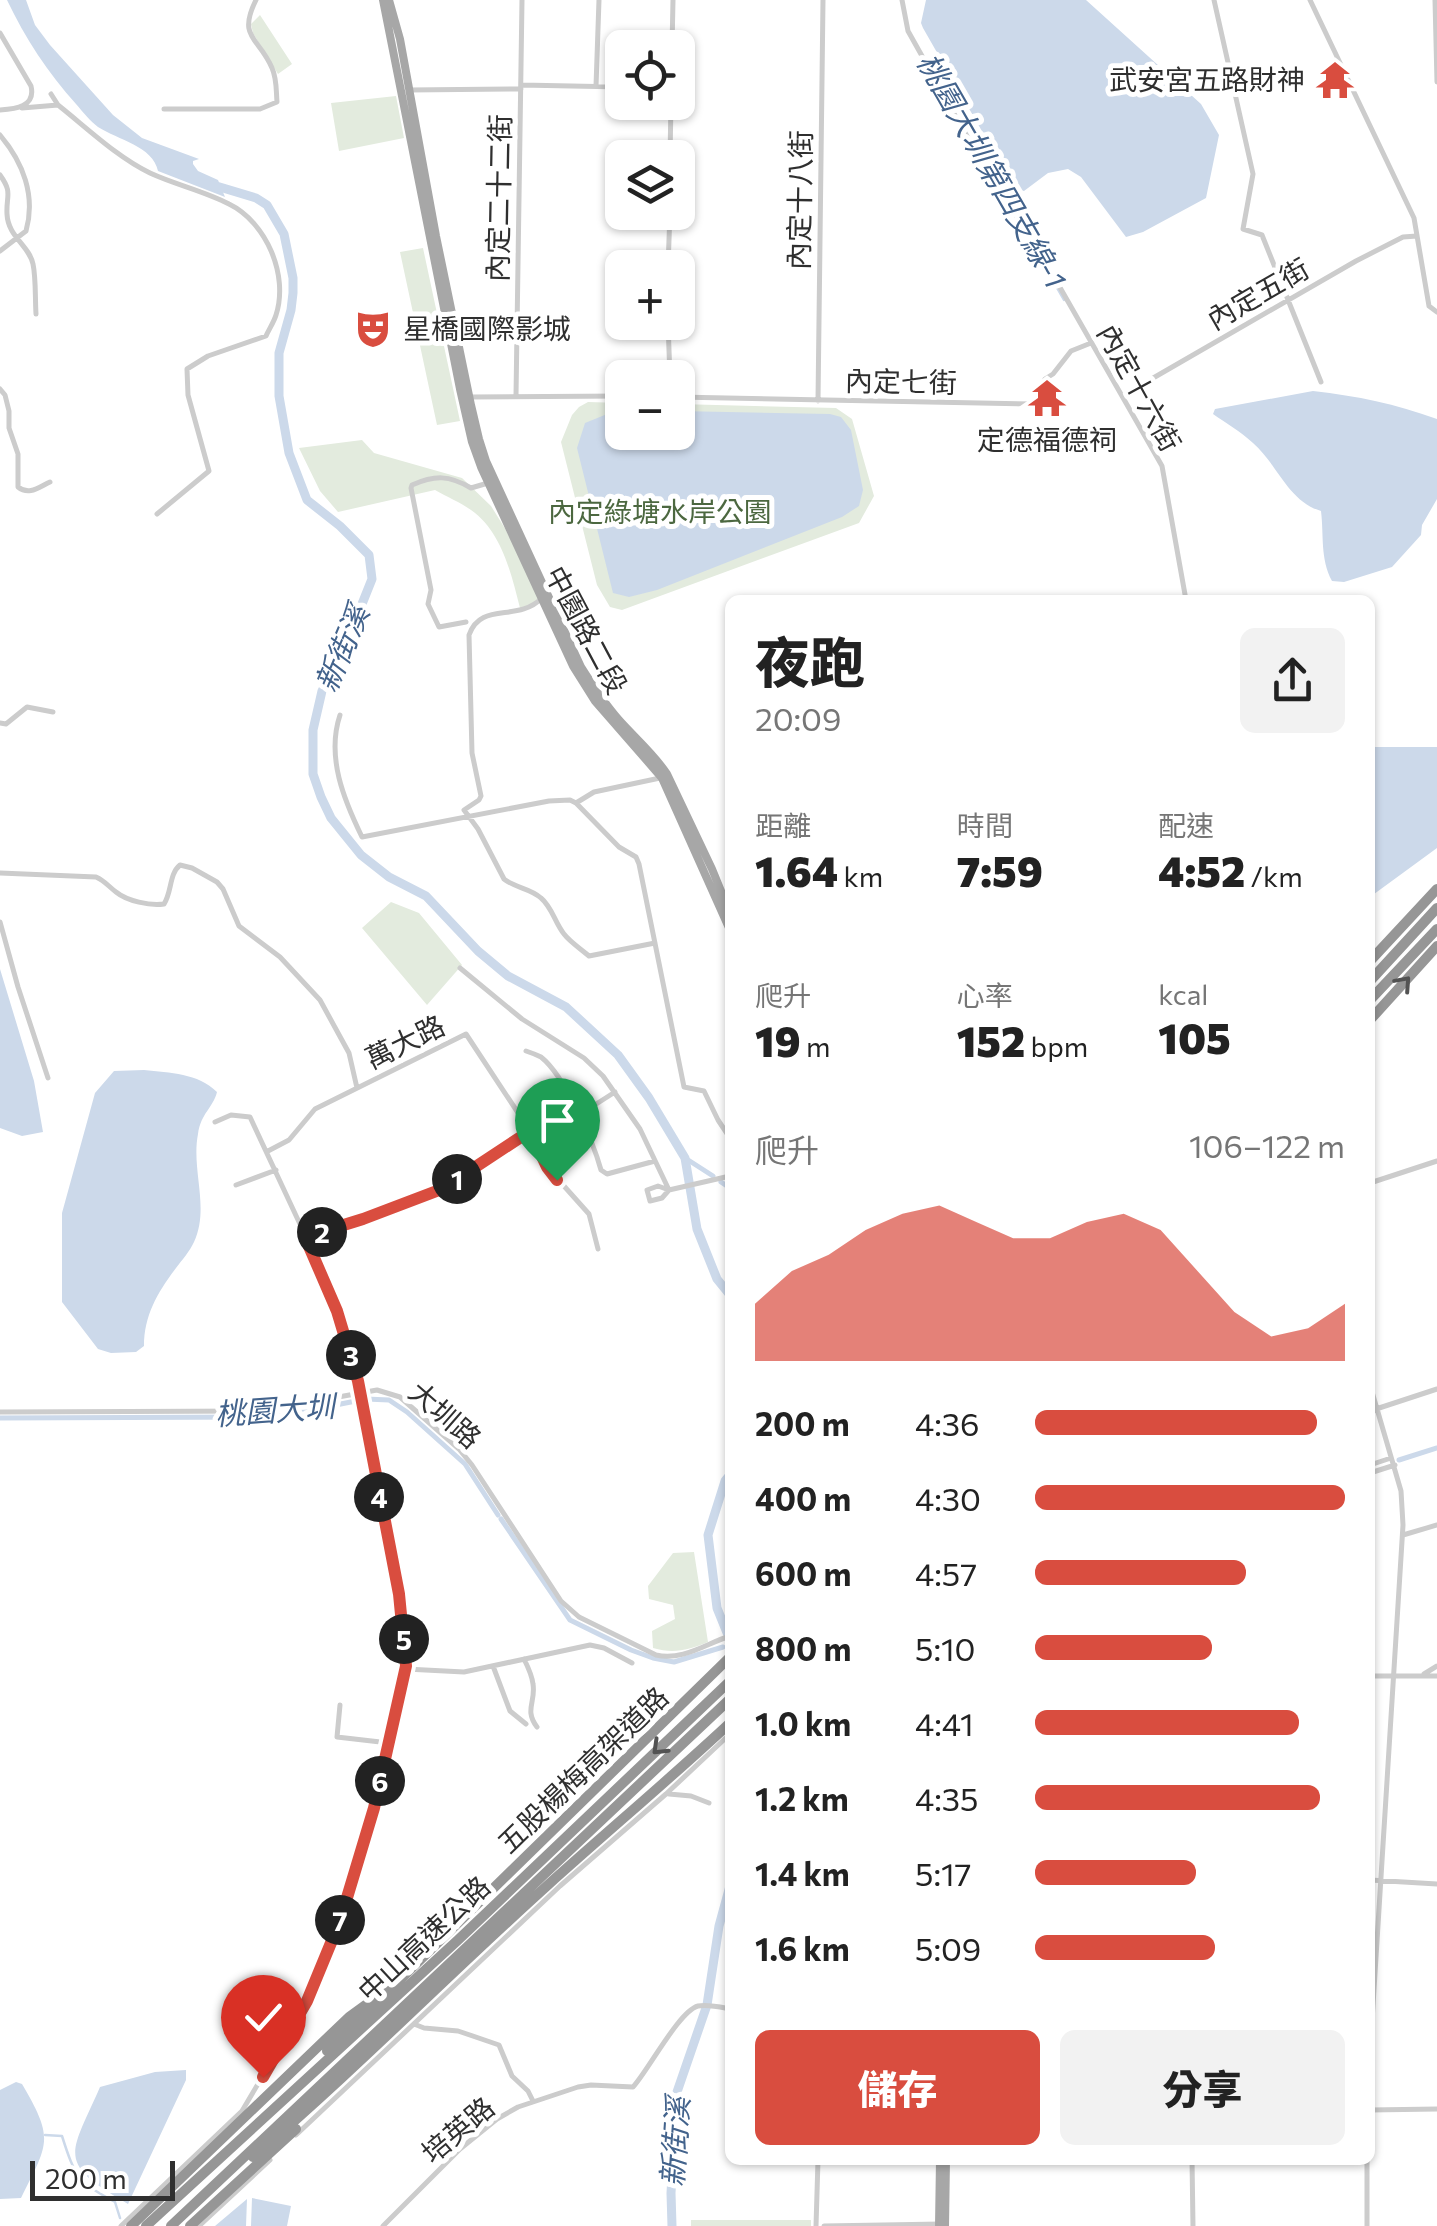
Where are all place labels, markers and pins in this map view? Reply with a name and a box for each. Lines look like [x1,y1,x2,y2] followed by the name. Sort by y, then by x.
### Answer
[1314,59,1356,101] temple icon: 武安宮五路財神
[1109,62,1305,96] place label: 武安宮五路財神
[352,308,394,350] theatre icon: 星橋國際影城
[403,311,571,345] place label: 星橋國際影城
[1026,377,1068,419] temple icon: 定德福德祠
[977,422,1117,456] place label: 定德福德祠
[515,1078,600,1181] pin
[432,1154,482,1204] pin: 1
[297,1207,347,1257] pin: 2
[326,1330,376,1380] pin: 3
[354,1472,404,1522] pin: 4
[379,1614,429,1664] pin: 5
[355,1756,405,1806] pin: 6
[315,1895,365,1945] pin: 7
[221,1975,306,2078] pin

